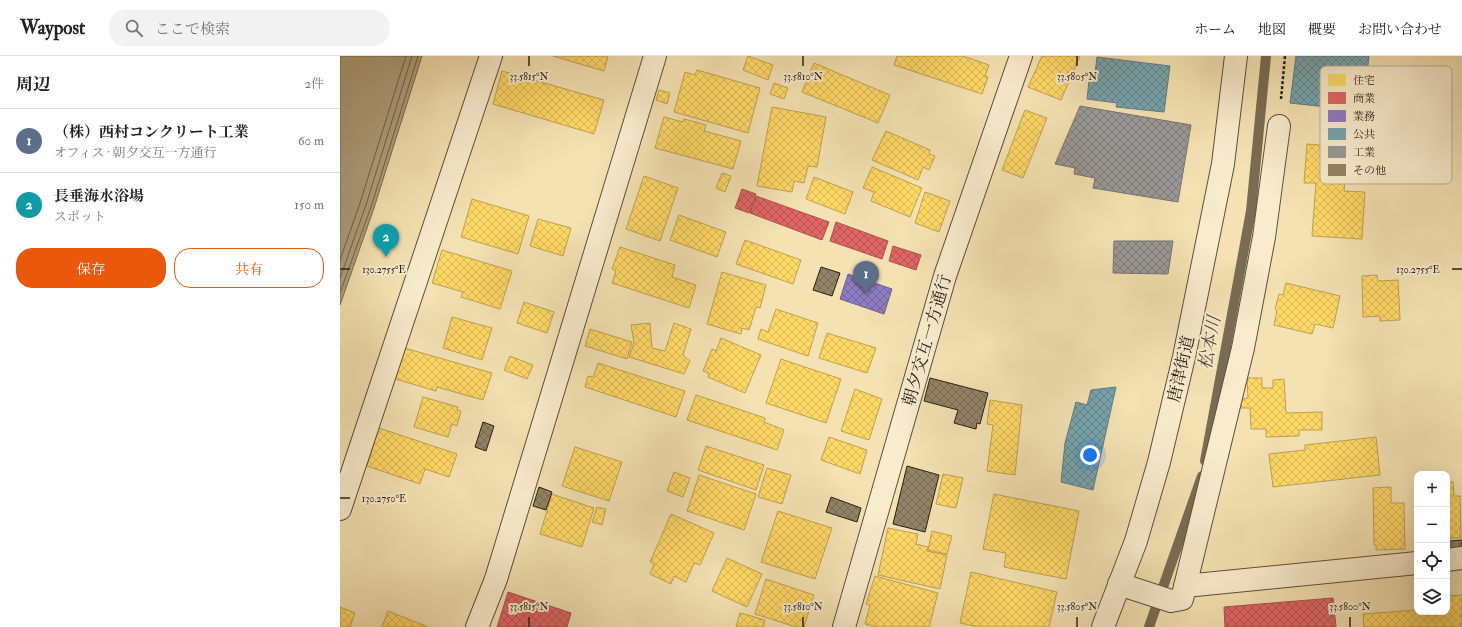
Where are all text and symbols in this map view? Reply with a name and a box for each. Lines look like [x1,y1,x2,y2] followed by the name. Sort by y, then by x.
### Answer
[109,10,389,46] search box
[20,16,85,40] text: Waypost
[123,17,145,39] icon: search
[155,20,230,39] text: ここで検索
[1194,21,1236,38] text: ホーム
[1258,21,1286,38] text: 地図
[1308,21,1336,38] text: 概要
[1358,21,1442,38] text: お問い合わせ
[1320,66,1452,184] legend
[510,71,549,83] text: 33.5815°N
[783,71,823,83] text: 33.5810°N
[1057,71,1097,83] text: 33.5805°N
[16,74,50,95] text: 周辺
[1353,74,1375,87] text: 住宅
[304,76,324,92] text: 2件
[1353,92,1375,105] text: 商業
[1353,110,1375,123] text: 業務
[54,123,249,142] text: （株）西村コンクリート工業
[1353,128,1375,141] text: 公共
[27,133,31,149] text: 1
[298,133,324,149] text: 60 m
[54,145,217,161] text: オフィス · 朝夕交互一方通行
[1353,146,1375,159] text: 工業
[1353,164,1386,177] text: その他
[54,187,144,206] text: 長垂海水浴場
[26,197,32,213] text: 2
[294,197,324,213] text: 150 m
[54,209,106,225] text: スポット
[373,224,399,257] pin: 2
[16,248,166,288] button: 保存
[174,248,324,288] button: 共有
[853,261,879,294] pin: 1
[362,264,406,276] text: 130.2755°E
[1396,264,1440,276] text: 130.2755°E
[898,272,956,408] street label: 朝夕交互一方通行
[1194,312,1226,372] water label: 松本川
[1163,334,1199,404] street label: 唐津街道
[1080,445,1100,465] your location
[1414,471,1450,615] map controls
[1414,471,1450,507] button: +
[362,493,406,505] text: 130.2750°E
[1414,507,1450,543] button: −
[1414,543,1450,579] button: locate
[1414,579,1450,615] button: layers
[510,601,549,613] text: 33.5815°N
[783,601,823,613] text: 33.5810°N
[1057,601,1097,613] text: 33.5805°N
[1329,601,1371,613] text: 33.5800°N

